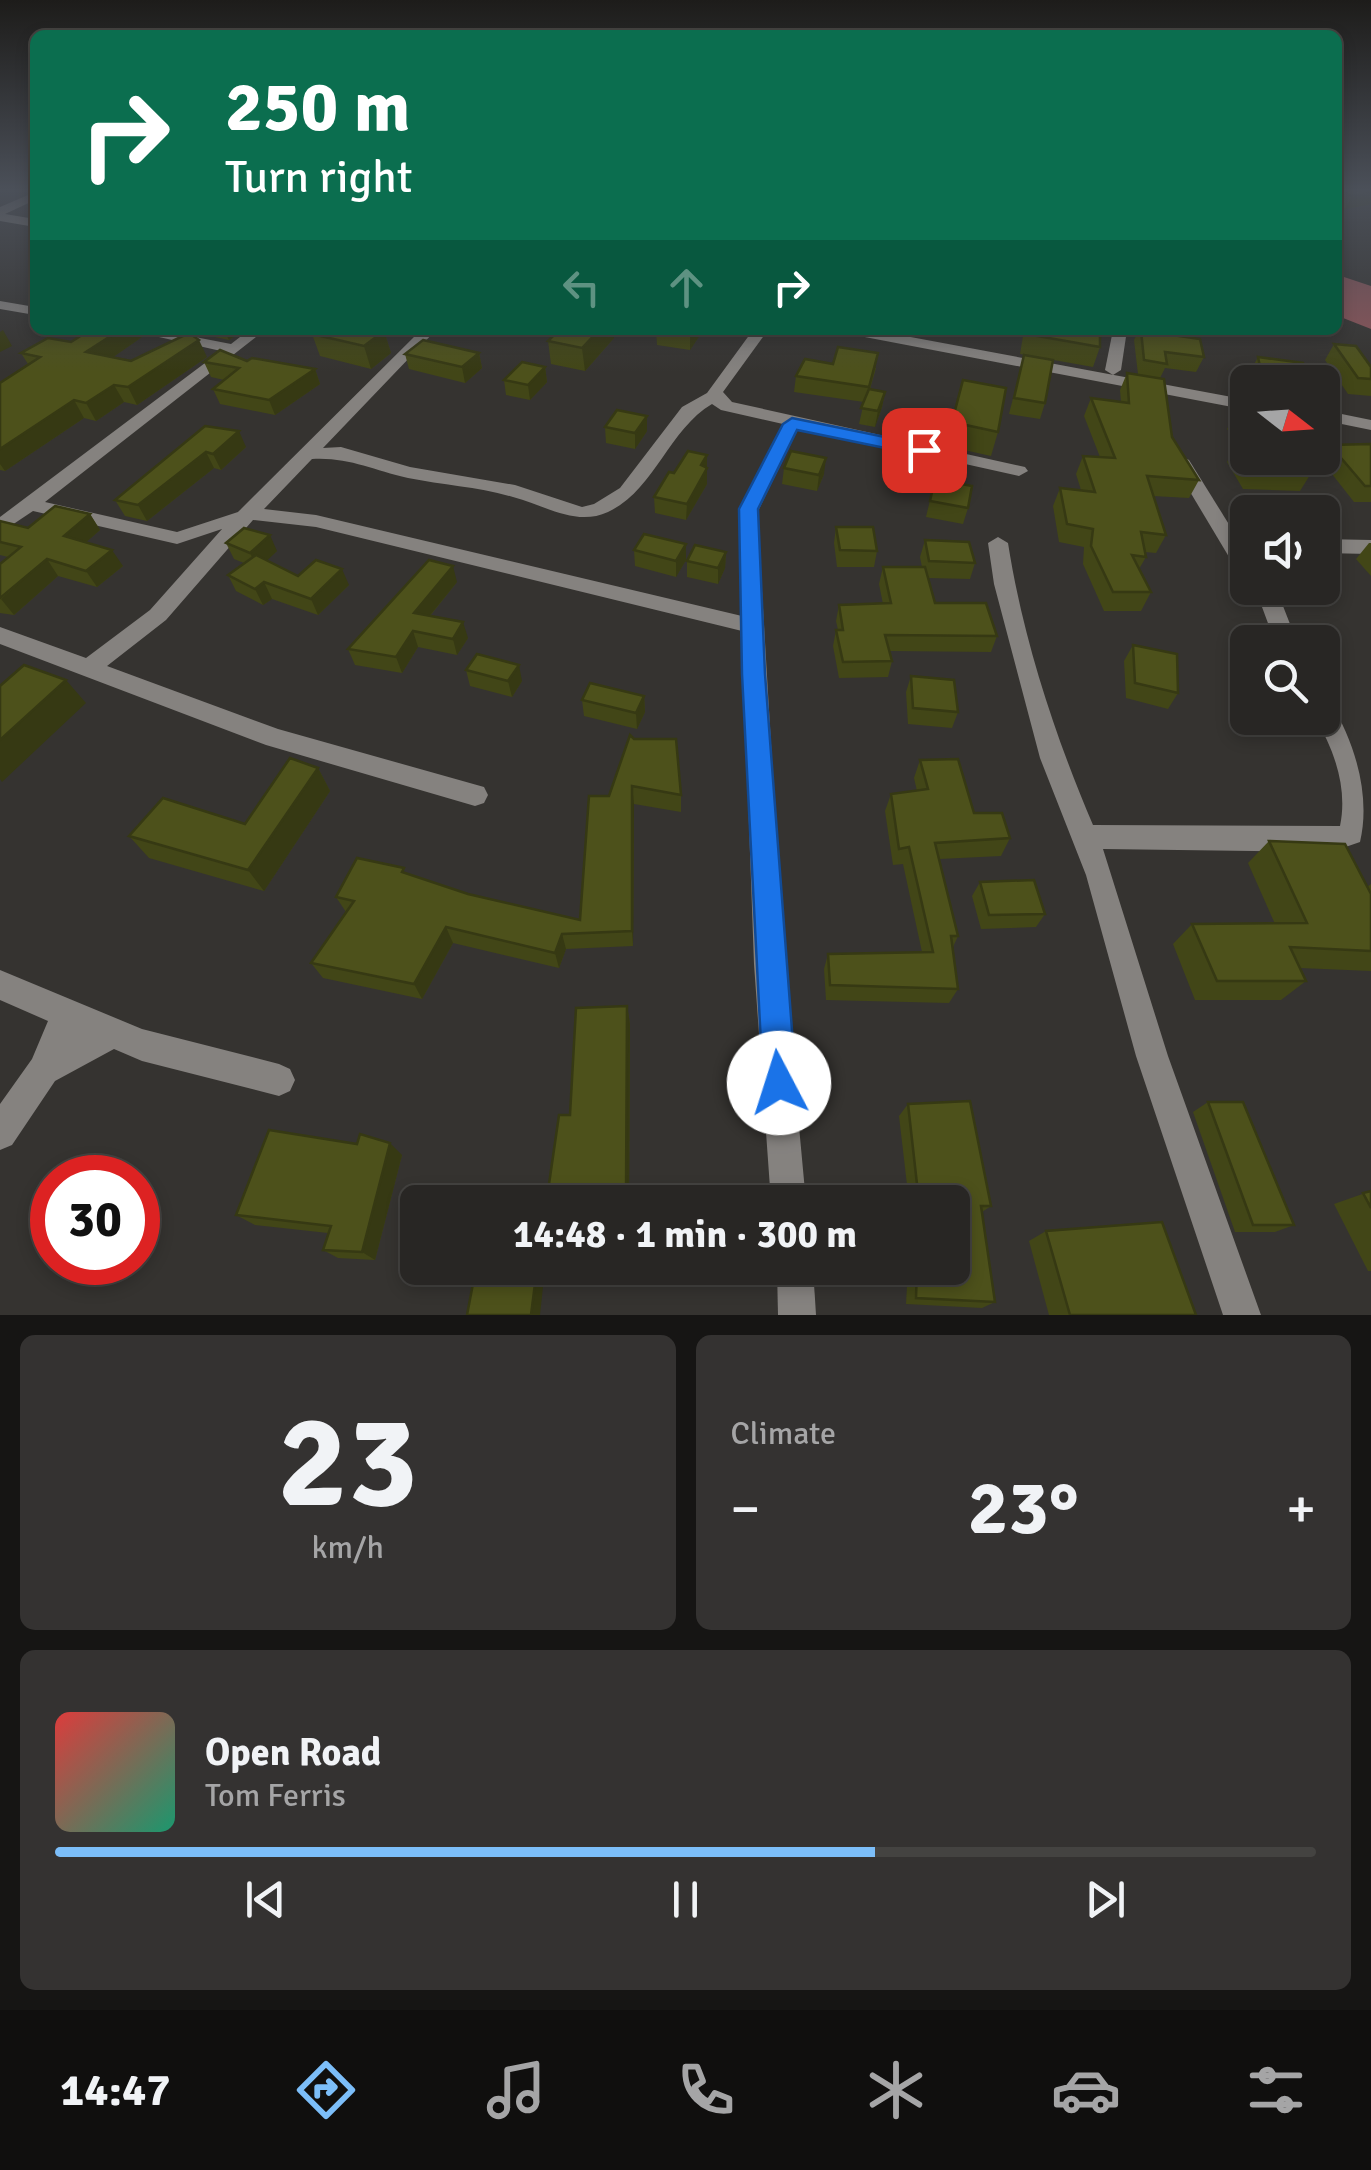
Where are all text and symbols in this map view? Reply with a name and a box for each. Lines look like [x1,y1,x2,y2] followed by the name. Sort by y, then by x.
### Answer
[225,64,410,150] text: 250 m
[60,70,190,200] icon: right
[225,150,413,205] text: Turn right
[554,260,609,315] icon: left
[659,260,714,315] icon: ahead
[764,260,819,315] icon: right
[1230,365,1340,475] north arrow
[1230,365,1340,735] map controls
[882,408,967,493] pin
[897,423,952,478] icon: arrive
[1230,495,1340,605] button: sound
[1230,625,1340,735] button: search
[727,1031,831,1135] position arrow
[30,1155,160,1285] speed limit sign: 30
[513,1211,857,1258] text: 14:48 · 1 min · 300 m
[278,1383,418,1543] text: 23
[731,1414,836,1453] text: Climate
[968,1462,1079,1555] text: 23°
[731,1475,760,1543] text: −
[1286,1475,1316,1543] text: +
[312,1528,384,1567] text: km/h
[205,1729,381,1776] text: Open Road
[205,1776,346,1815] text: Tom Ferris
[238,1872,293,1927] icon: previous
[658,1872,713,1927] icon: pause
[1078,1872,1133,1927] icon: next
[291,2055,361,2125] icon: directions
[481,2055,551,2125] icon: music
[671,2055,741,2125] icon: phone
[861,2055,931,2125] icon: climate
[1051,2055,1121,2125] icon: car
[1241,2055,1311,2125] icon: filters
[60,2063,170,2118] text: 14:47

